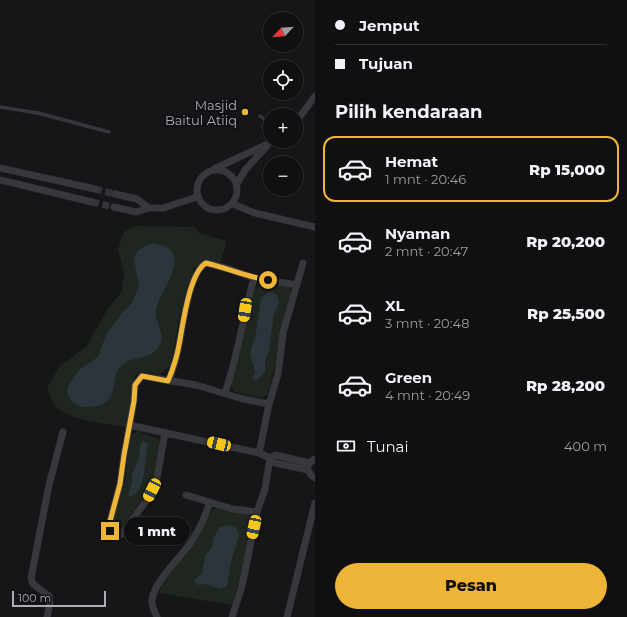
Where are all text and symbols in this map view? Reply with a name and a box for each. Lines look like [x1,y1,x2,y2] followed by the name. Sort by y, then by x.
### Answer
[263,12,303,52] north arrow
[263,12,303,196] map controls
[359,16,420,35] text: Jemput
[359,54,413,73] text: Tujuan
[263,60,303,100] button: locate
[165,97,237,128] place label: Masjid Baitul Atiiq
[335,101,482,123] text: Pilih kendaraan
[240,107,250,117] marker: Masjid Baitul Atiiq
[263,108,303,148] button: +
[337,151,373,187] icon: car
[385,152,438,171] text: Hemat
[263,156,303,196] button: −
[529,160,605,179] text: Rp 15,000
[385,171,466,187] text: 1 mnt · 20:46
[337,223,373,259] icon: car
[385,224,450,243] text: Nyaman
[526,232,605,251] text: Rp 20,200
[385,243,468,259] text: 2 mnt · 20:47
[259,271,277,289] route start
[337,295,373,331] icon: car
[385,296,404,315] text: XL
[237,297,253,323] car
[527,304,605,323] text: Rp 25,500
[385,315,469,331] text: 3 mnt · 20:48
[337,367,373,403] icon: car
[385,368,432,387] text: Green
[526,376,605,395] text: Rp 28,200
[385,387,470,403] text: 4 mnt · 20:49
[206,435,232,453] car
[335,435,357,457] icon: cash
[367,437,409,456] text: Tunai
[564,438,607,454] text: 400 m
[141,477,163,503] car
[246,514,262,540] car
[124,517,190,545] callout: 1 mnt
[101,522,119,540] route end
[138,523,176,539] text: 1 mnt
[335,563,607,609] button: Pesan
[12,589,106,608] scale bar
[18,591,51,605] text: 100 m

